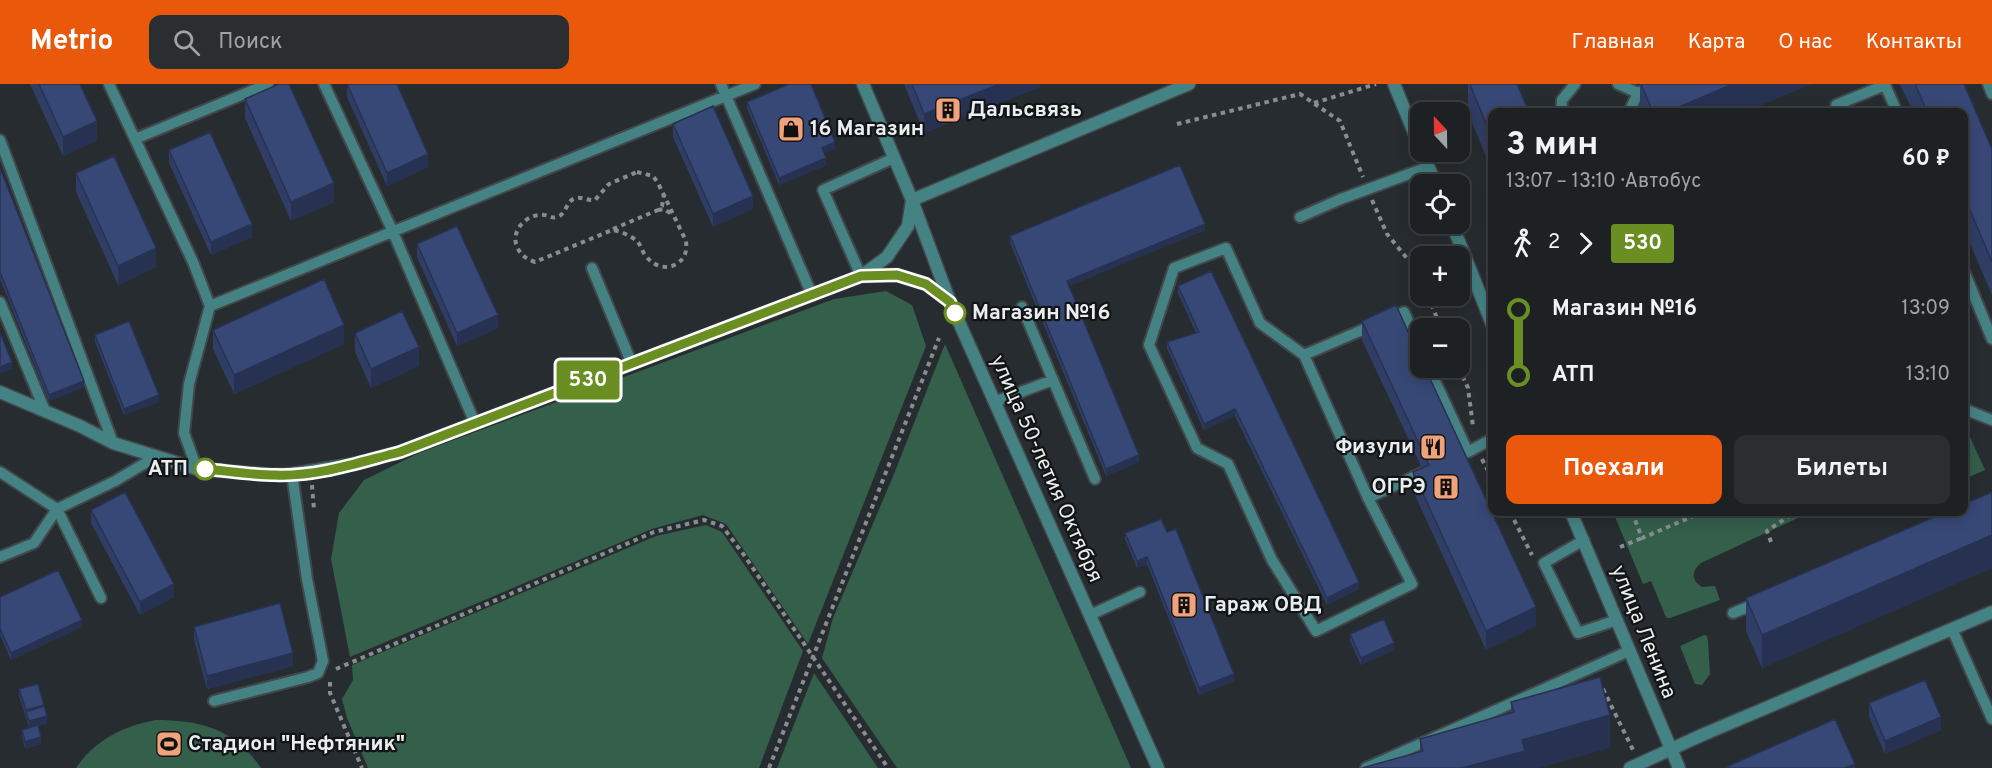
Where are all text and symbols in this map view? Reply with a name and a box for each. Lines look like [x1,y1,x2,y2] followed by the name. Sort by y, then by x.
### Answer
[149,15,569,69] search box
[30,24,113,60] text: Metrio
[170,26,203,59] icon: search
[218,29,283,56] text: Поиск
[1571,29,1655,56] text: Главная
[1688,29,1745,56] text: Карта
[1778,29,1833,56] text: О нас
[1866,29,1962,56] text: Контакты
[933,95,963,125] building icon: Дальсвязь
[968,97,1082,124] place label: Дальсвязь
[1410,102,1470,162] north arrow
[1410,102,1470,378] map controls
[776,114,806,144] shop icon: 16 Магазин
[810,116,924,143] place label: 16 Магазин
[1506,125,1598,167] text: 3 мин
[1902,146,1950,173] text: 60 ₽
[1506,169,1701,195] text: 13:07 – 13:10 · Автобус
[1410,174,1470,234] button: locate
[1506,227,1539,260] icon: walk
[1569,227,1602,260] icon: forward
[1548,230,1560,256] text: 2
[1623,230,1662,257] text: 530
[1410,246,1470,306] button: +
[1552,296,1697,323] text: Магазин №16
[1901,296,1950,322] text: 13:09
[972,300,1110,327] place label: Магазин №16
[944,302,966,324] marker: Магазин №16
[1410,318,1470,378] button: −
[984,351,1108,587] street label: улица 50-летия Октября
[554,360,622,400] line badge: 530
[1552,362,1594,389] text: АТП
[1906,362,1950,388] text: 13:10
[569,367,607,394] text: 530
[1418,432,1448,462] restaurant icon: Физули
[1335,434,1414,461] place label: Физули
[1506,435,1722,504] button: Поехали
[1734,435,1950,504] button: Билеты
[148,456,188,483] place label: АТП
[194,458,216,480] marker: АТП
[1431,472,1461,502] building icon: ОГРЭ
[1371,474,1426,501] place label: ОГРЭ
[1604,561,1682,703] street label: улица Ленина
[1169,590,1199,620] building icon: Гараж ОВД
[1204,592,1322,619] place label: Гараж ОВД
[154,729,184,759] sports icon: Стадион "Нефтяник"
[188,731,405,758] place label: Стадион "Нефтяник"

